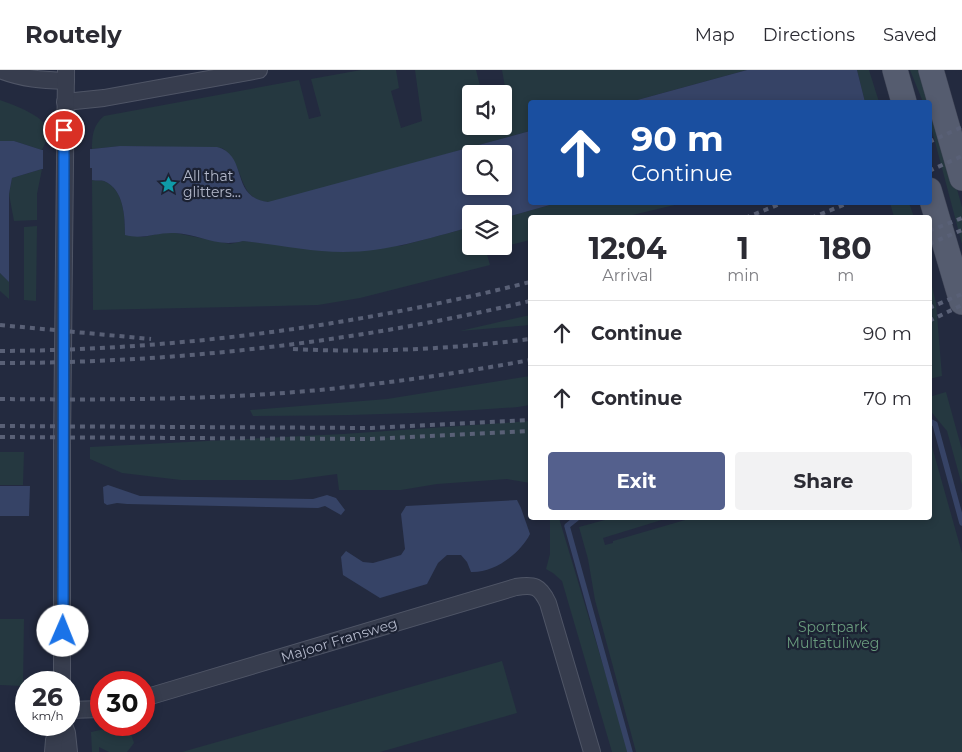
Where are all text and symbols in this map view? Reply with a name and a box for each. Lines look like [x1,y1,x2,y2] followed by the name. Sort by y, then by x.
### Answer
[25,20,122,49] text: Routely
[695,24,735,46] text: Map
[763,24,855,46] text: Directions
[883,24,937,46] text: Saved
[462,85,512,255] map controls
[462,85,512,135] button: sound
[43,109,85,151] pin
[50,116,78,144] icon: arrive
[631,117,724,160] text: 90 m
[548,120,613,185] icon: ahead
[462,145,512,195] button: search
[631,160,733,187] text: Continue
[183,167,241,201] place label: All that glitters...
[159,174,179,194] place icon: All that glitters...
[462,205,512,255] button: layers
[588,230,667,267] text: 12:04
[737,230,749,267] text: 1
[820,230,872,267] text: 180
[602,266,653,285] text: Arrival
[727,266,759,285] text: min
[837,266,854,285] text: m
[548,319,576,347] icon: ahead
[591,322,682,345] text: Continue
[863,322,912,345] text: 90 m
[548,384,576,412] icon: ahead
[591,387,682,410] text: Continue
[863,387,912,410] text: 70 m
[548,452,725,510] button: Exit
[735,452,912,510] button: Share
[36,604,88,656] position arrow
[279,614,399,666] street label: Majoor Fransweg
[787,618,879,652] park label: Sportpark Multatuliweg
[90,671,155,736] speed limit sign: 30
[32,682,63,712] text: 26
[31,708,64,723] text: km/h

